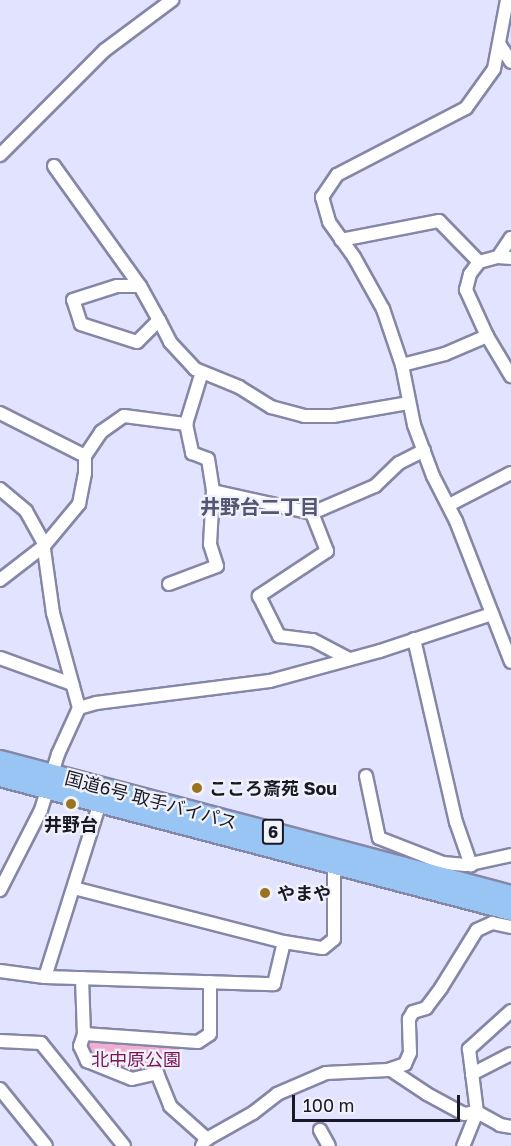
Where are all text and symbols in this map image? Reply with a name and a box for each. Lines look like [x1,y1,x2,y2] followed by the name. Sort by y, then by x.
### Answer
[200,494,320,518] district label: 井野台二丁目
[63,767,239,833] street label: 国道6号 取手バイパス
[209,777,337,799] place label: こころ斎苑 Sou
[190,781,204,795] marker: こころ斎苑 Sou
[64,797,78,811] marker: 井野台
[44,813,98,835] place label: 井野台
[261,819,285,845] road number: 6
[277,882,331,904] place label: やまや
[258,886,272,900] marker: やまや
[91,1048,181,1070] park label: 北中原公園
[295,1083,463,1121] scale bar
[303,1094,354,1116] text: 100 m

